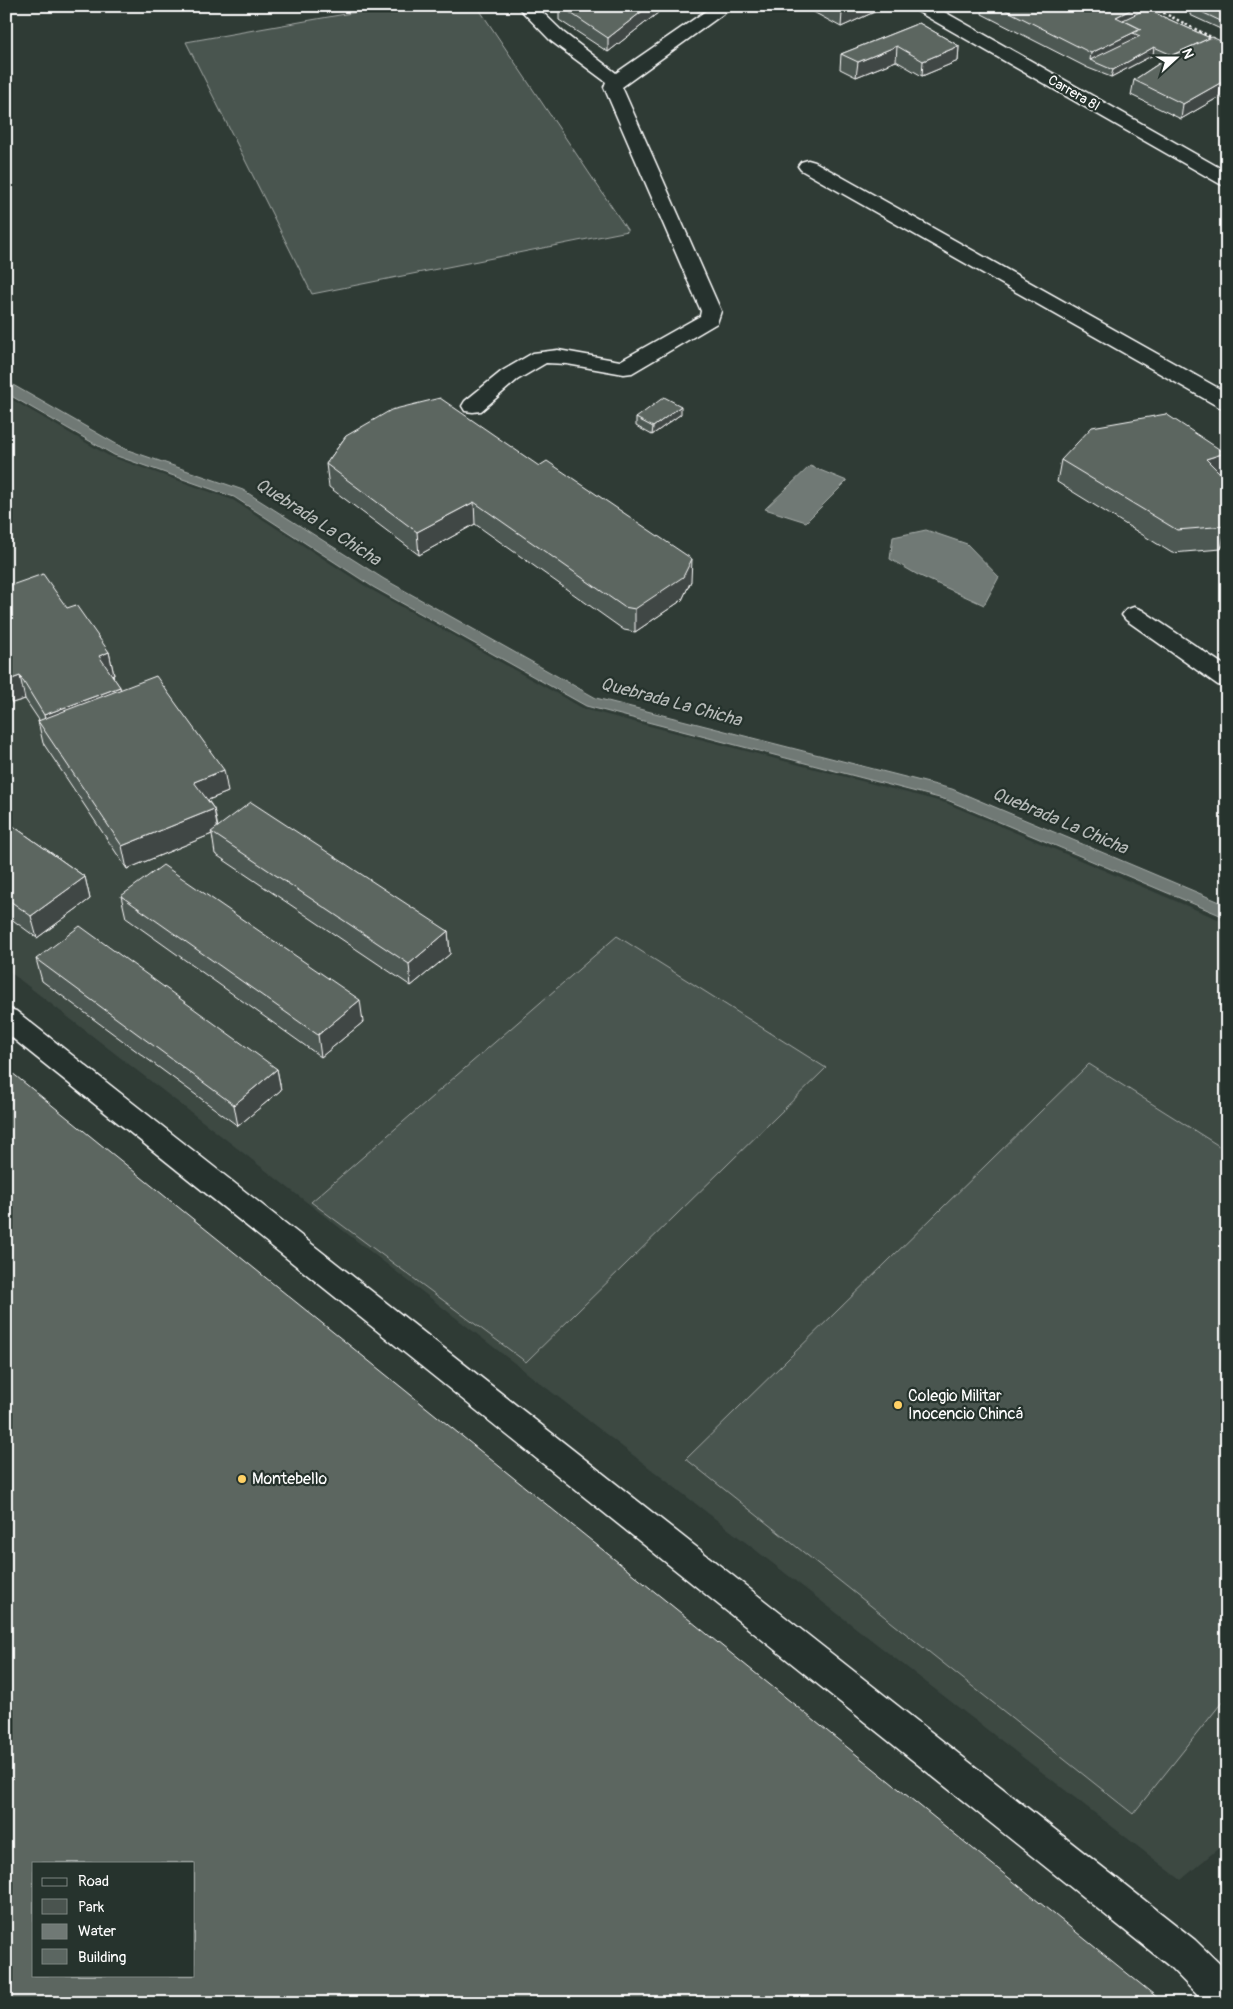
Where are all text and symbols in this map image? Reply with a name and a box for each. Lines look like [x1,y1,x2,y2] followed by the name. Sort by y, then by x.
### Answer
[1150,32,1200,82] north arrow
[1178,46,1197,61] text: N
[1045,71,1103,115] street label: Carrera 8I
[251,473,386,572] water label: Quebrada La Chicha
[598,672,746,732] water label: Quebrada La Chicha
[989,782,1133,861] water label: Quebrada La Chicha
[908,1386,1023,1424] place label: Colegio Militar Inocencio Chincá
[892,1399,904,1411] marker: Colegio Militar Inocencio Chincá
[252,1469,328,1489] place label: Montebello
[236,1473,248,1485] marker: Montebello
[32,1862,195,1976] legend
[78,1872,109,1891] text: Road
[78,1898,105,1917] text: Park
[78,1922,117,1941] text: Water
[78,1948,126,1967] text: Building

